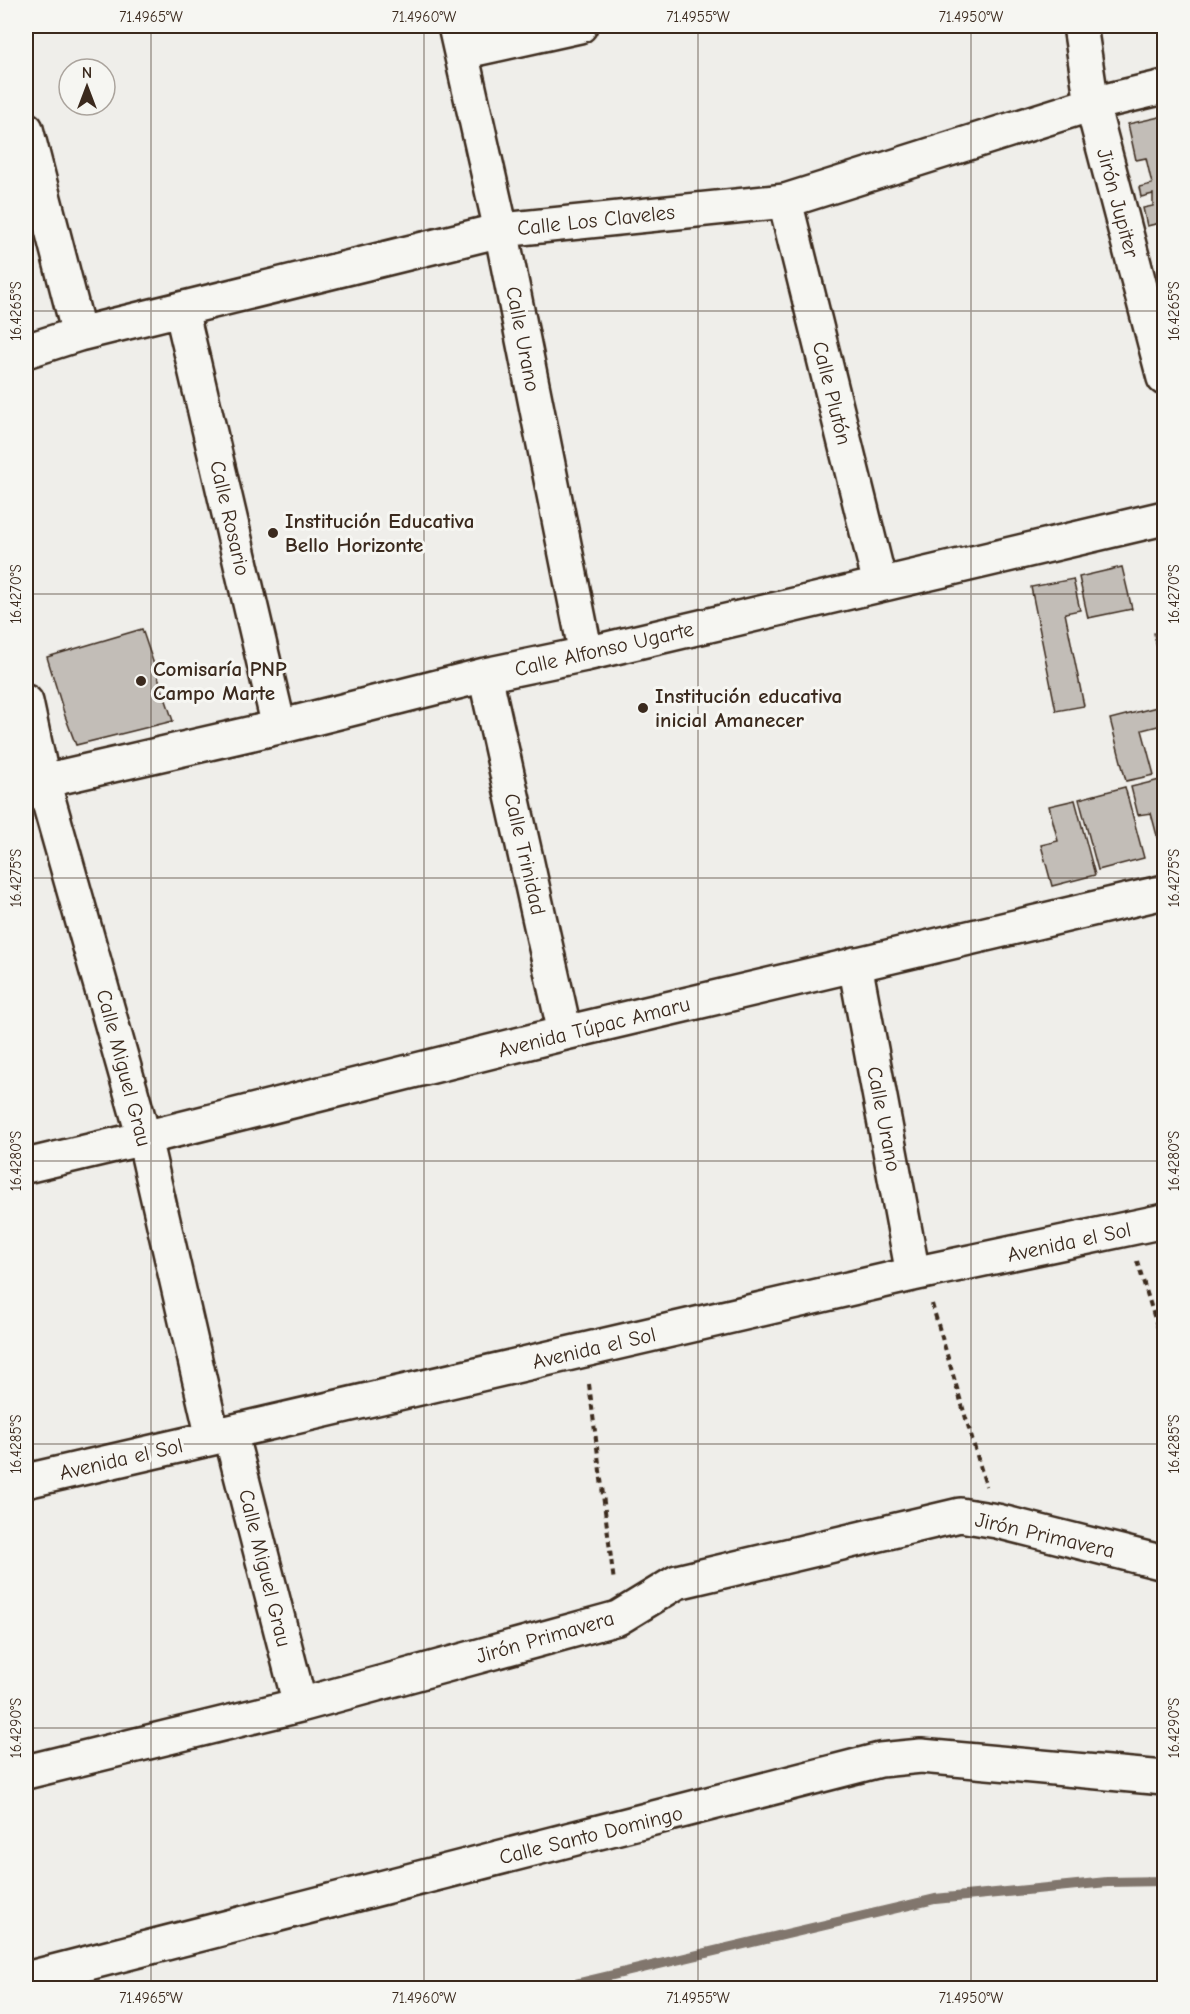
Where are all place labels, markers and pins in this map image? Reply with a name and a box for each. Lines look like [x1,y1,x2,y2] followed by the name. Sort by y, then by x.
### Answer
[285,509,474,557] place label: Institución Educativa Bello Horizonte
[266,526,280,540] marker: Institución Educativa Bello Horizonte
[153,657,287,705] place label: Comisaría PNP Campo Marte
[134,674,148,688] marker: Comisaría PNP Campo Marte
[655,684,842,732] place label: Institución educativa inicial Amanecer
[636,701,650,715] marker: Institución educativa inicial Amanecer

